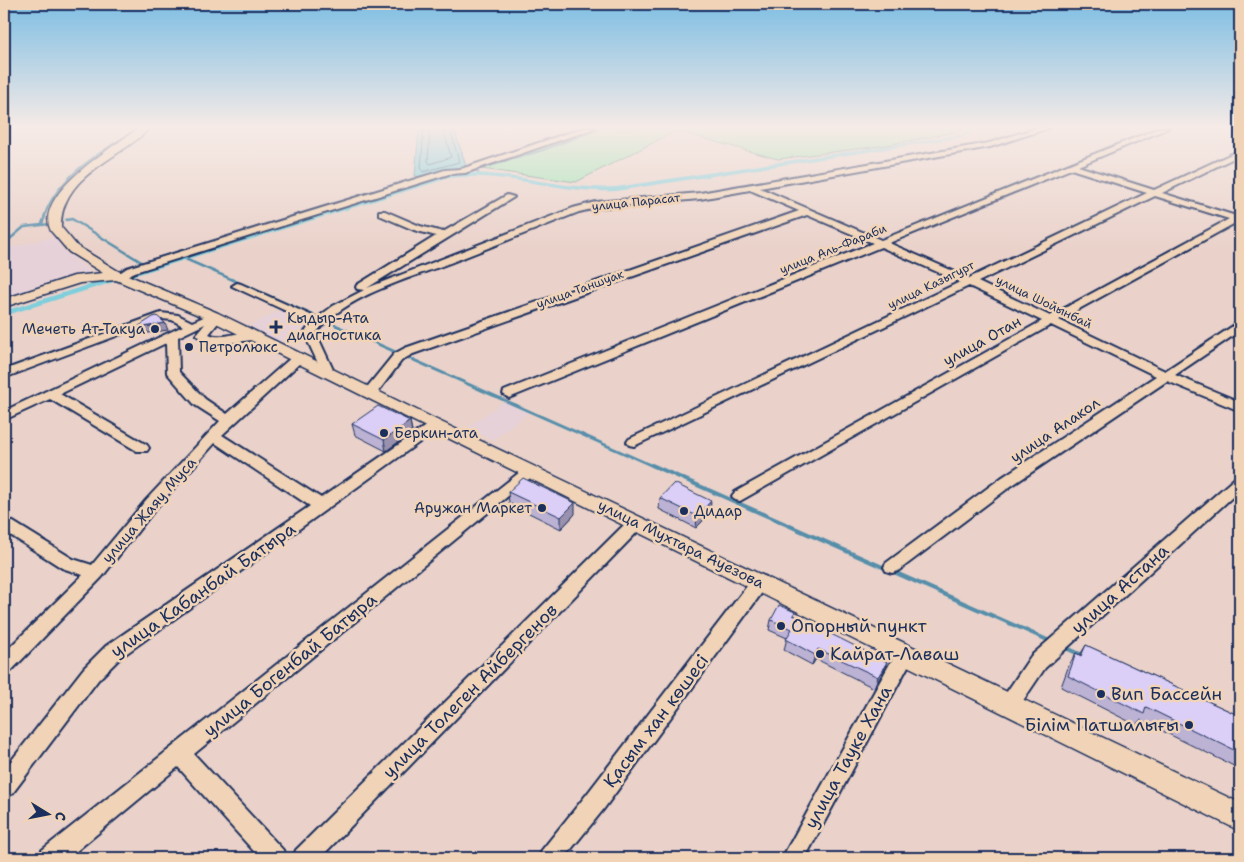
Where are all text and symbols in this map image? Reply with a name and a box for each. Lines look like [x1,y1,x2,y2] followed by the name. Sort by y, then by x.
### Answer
[591,189,682,215] street label: улица Парасат
[777,220,889,278] street label: улица Аль-Фараби
[885,257,978,313] street label: улица Казыгурт
[534,266,627,312] street label: улица Таншуак
[993,272,1095,332] street label: улица Шойынбай
[287,308,382,345] place label: Кыдыр-Ата диагностика
[939,311,1025,371] street label: улица Отан
[22,319,146,339] place label: Мечеть Ат-Такуа
[269,320,283,334] marker: Кыдыр-Ата диагностика
[149,323,161,335] marker: Мечеть Ат-Такуа
[199,337,278,357] place label: Петролюкс
[183,341,195,353] marker: Петролюкс
[1006,392,1104,467] street label: улица Алакол
[394,423,479,443] place label: Беркин-ата
[378,427,390,439] marker: Беркин-ата
[97,452,201,567] street label: улица Жаяу Муса
[595,495,768,593] street label: улица Мухтара Ауезова
[414,498,532,518] place label: Аружан Маркет
[694,501,742,521] place label: Дидар
[536,502,548,514] marker: Аружан Маркет
[678,505,690,517] marker: Дидар
[106,517,300,663] street label: улица Кабанбай Батыра
[1066,539,1174,639] street label: улица Астана
[198,588,382,742] street label: улица Богенбай Батыра
[377,598,563,784] street label: улица Толеген Айбергенов
[791,614,927,638] place label: Опорный пункт
[775,620,787,632] marker: Опорный пункт
[830,642,959,666] place label: Кайрат-Лаваш
[814,648,826,660] marker: Кайрат-Лаваш
[598,649,714,793] street label: Қасым хан көшесі
[799,681,897,833] street label: улица Тауке Хана
[1111,682,1222,706] place label: Вип Бассейн
[1095,688,1107,700] marker: Вип Бассейн
[1025,713,1179,737] place label: Білім Патшалығы
[1183,719,1195,731] marker: Білім Патшалығы
[22,790,72,840] north arrow
[51,810,70,822] text: С

